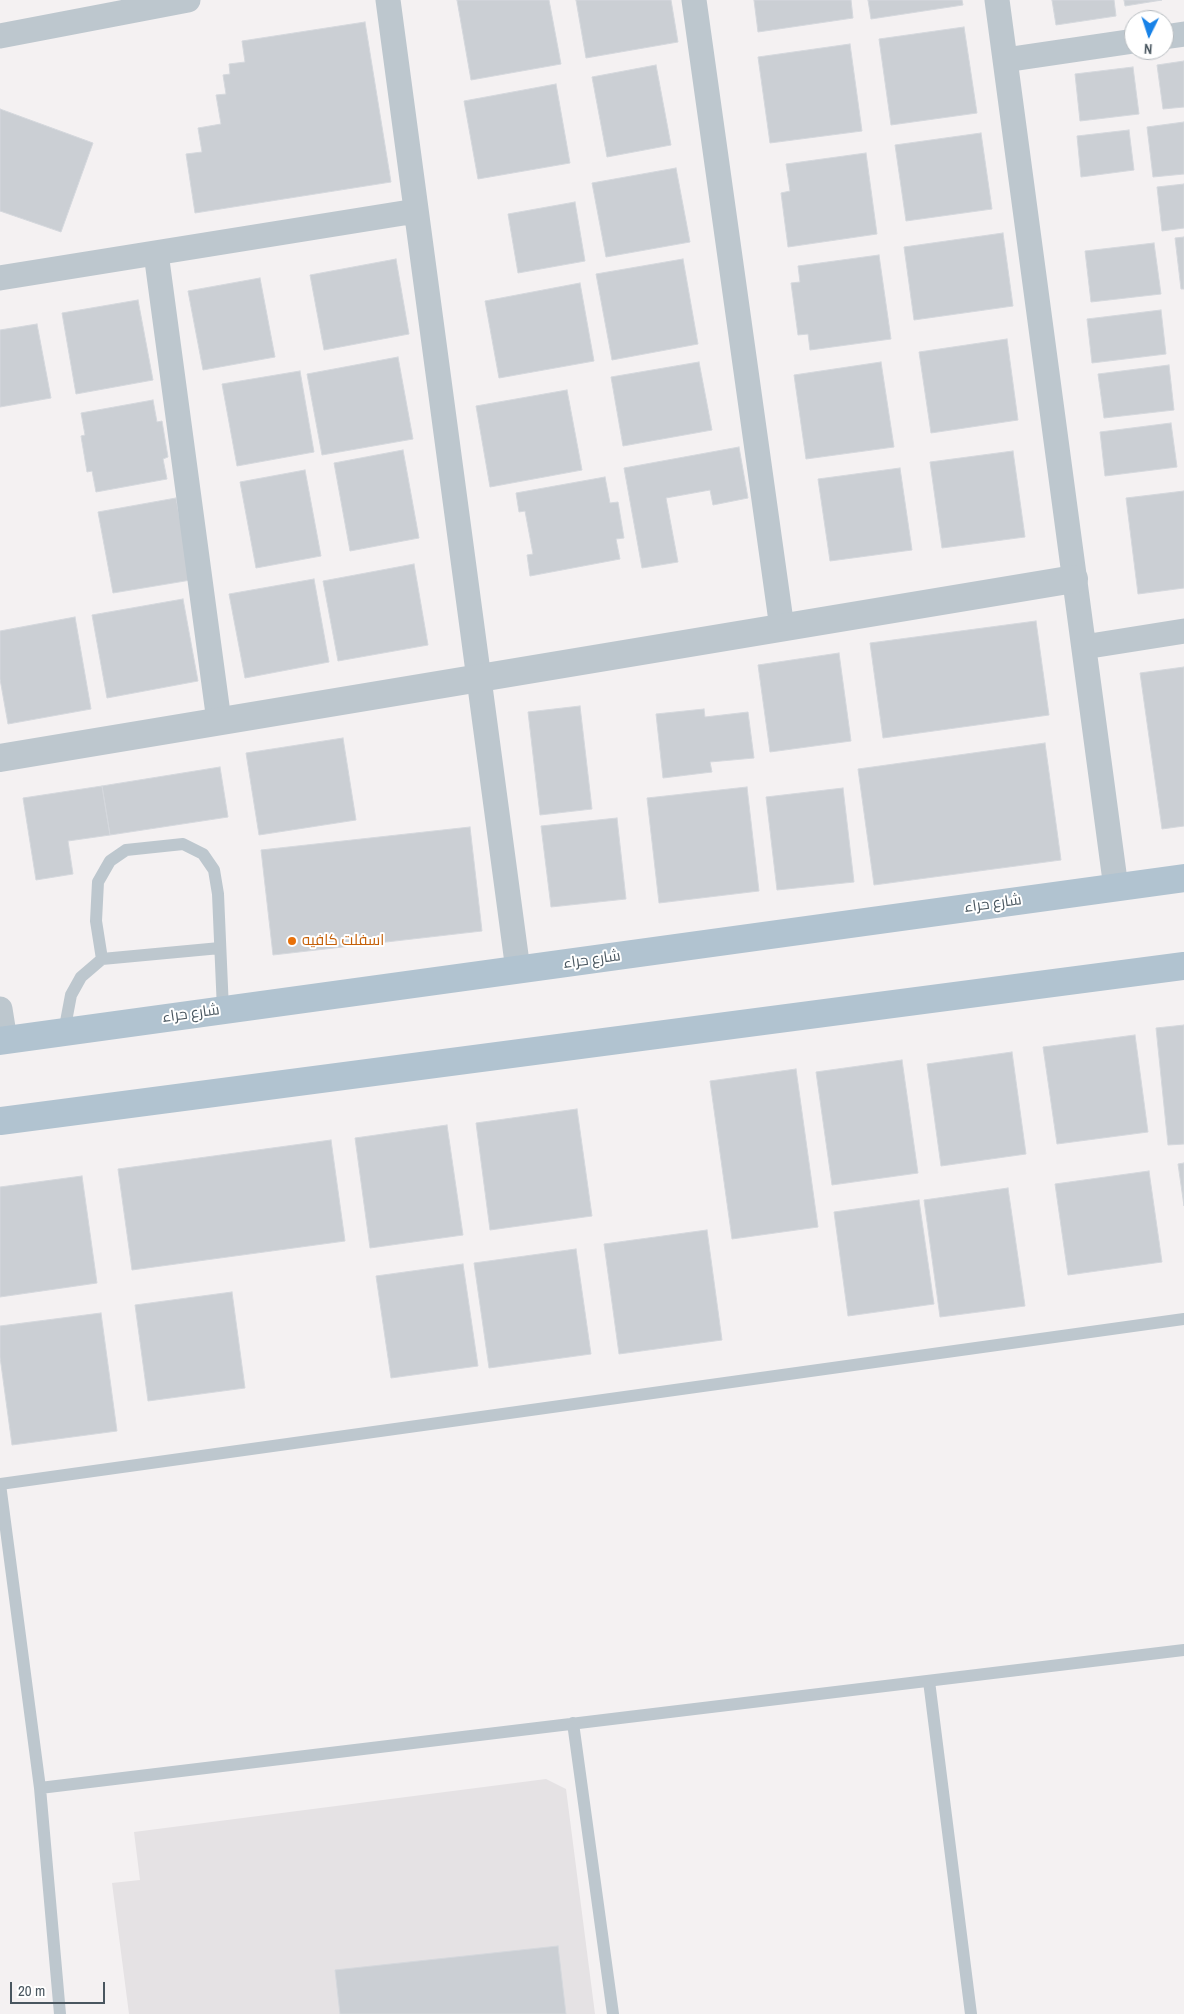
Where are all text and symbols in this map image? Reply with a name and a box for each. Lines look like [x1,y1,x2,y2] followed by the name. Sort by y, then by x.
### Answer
[1124,10,1174,60] north arrow
[1143,40,1153,58] text: N
[963,891,1023,917] street label: شارع حراء
[302,932,384,950] place label: اسفلت كافيه
[286,935,298,947] marker: اسفلت كافيه
[562,947,622,973] street label: شارع حراء
[161,1001,221,1027] street label: شارع حراء
[12,1972,108,2004] scale bar
[18,1980,45,2001] text: 20 m

